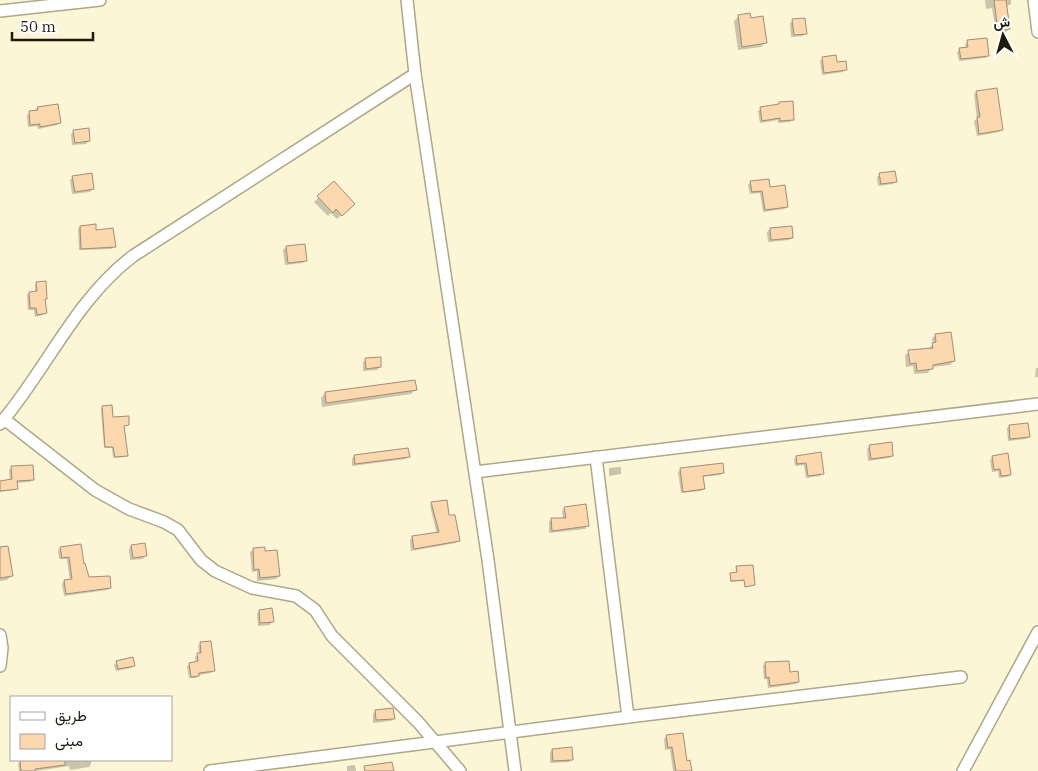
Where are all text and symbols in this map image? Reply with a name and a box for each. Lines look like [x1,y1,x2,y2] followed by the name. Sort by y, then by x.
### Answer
[12,10,94,42] scale bar
[978,10,1028,60] north arrow
[992,12,1011,32] text: ش
[20,17,56,36] text: 50 m
[10,696,172,761] legend
[55,706,87,726] text: طريق
[55,731,83,751] text: مبنى

